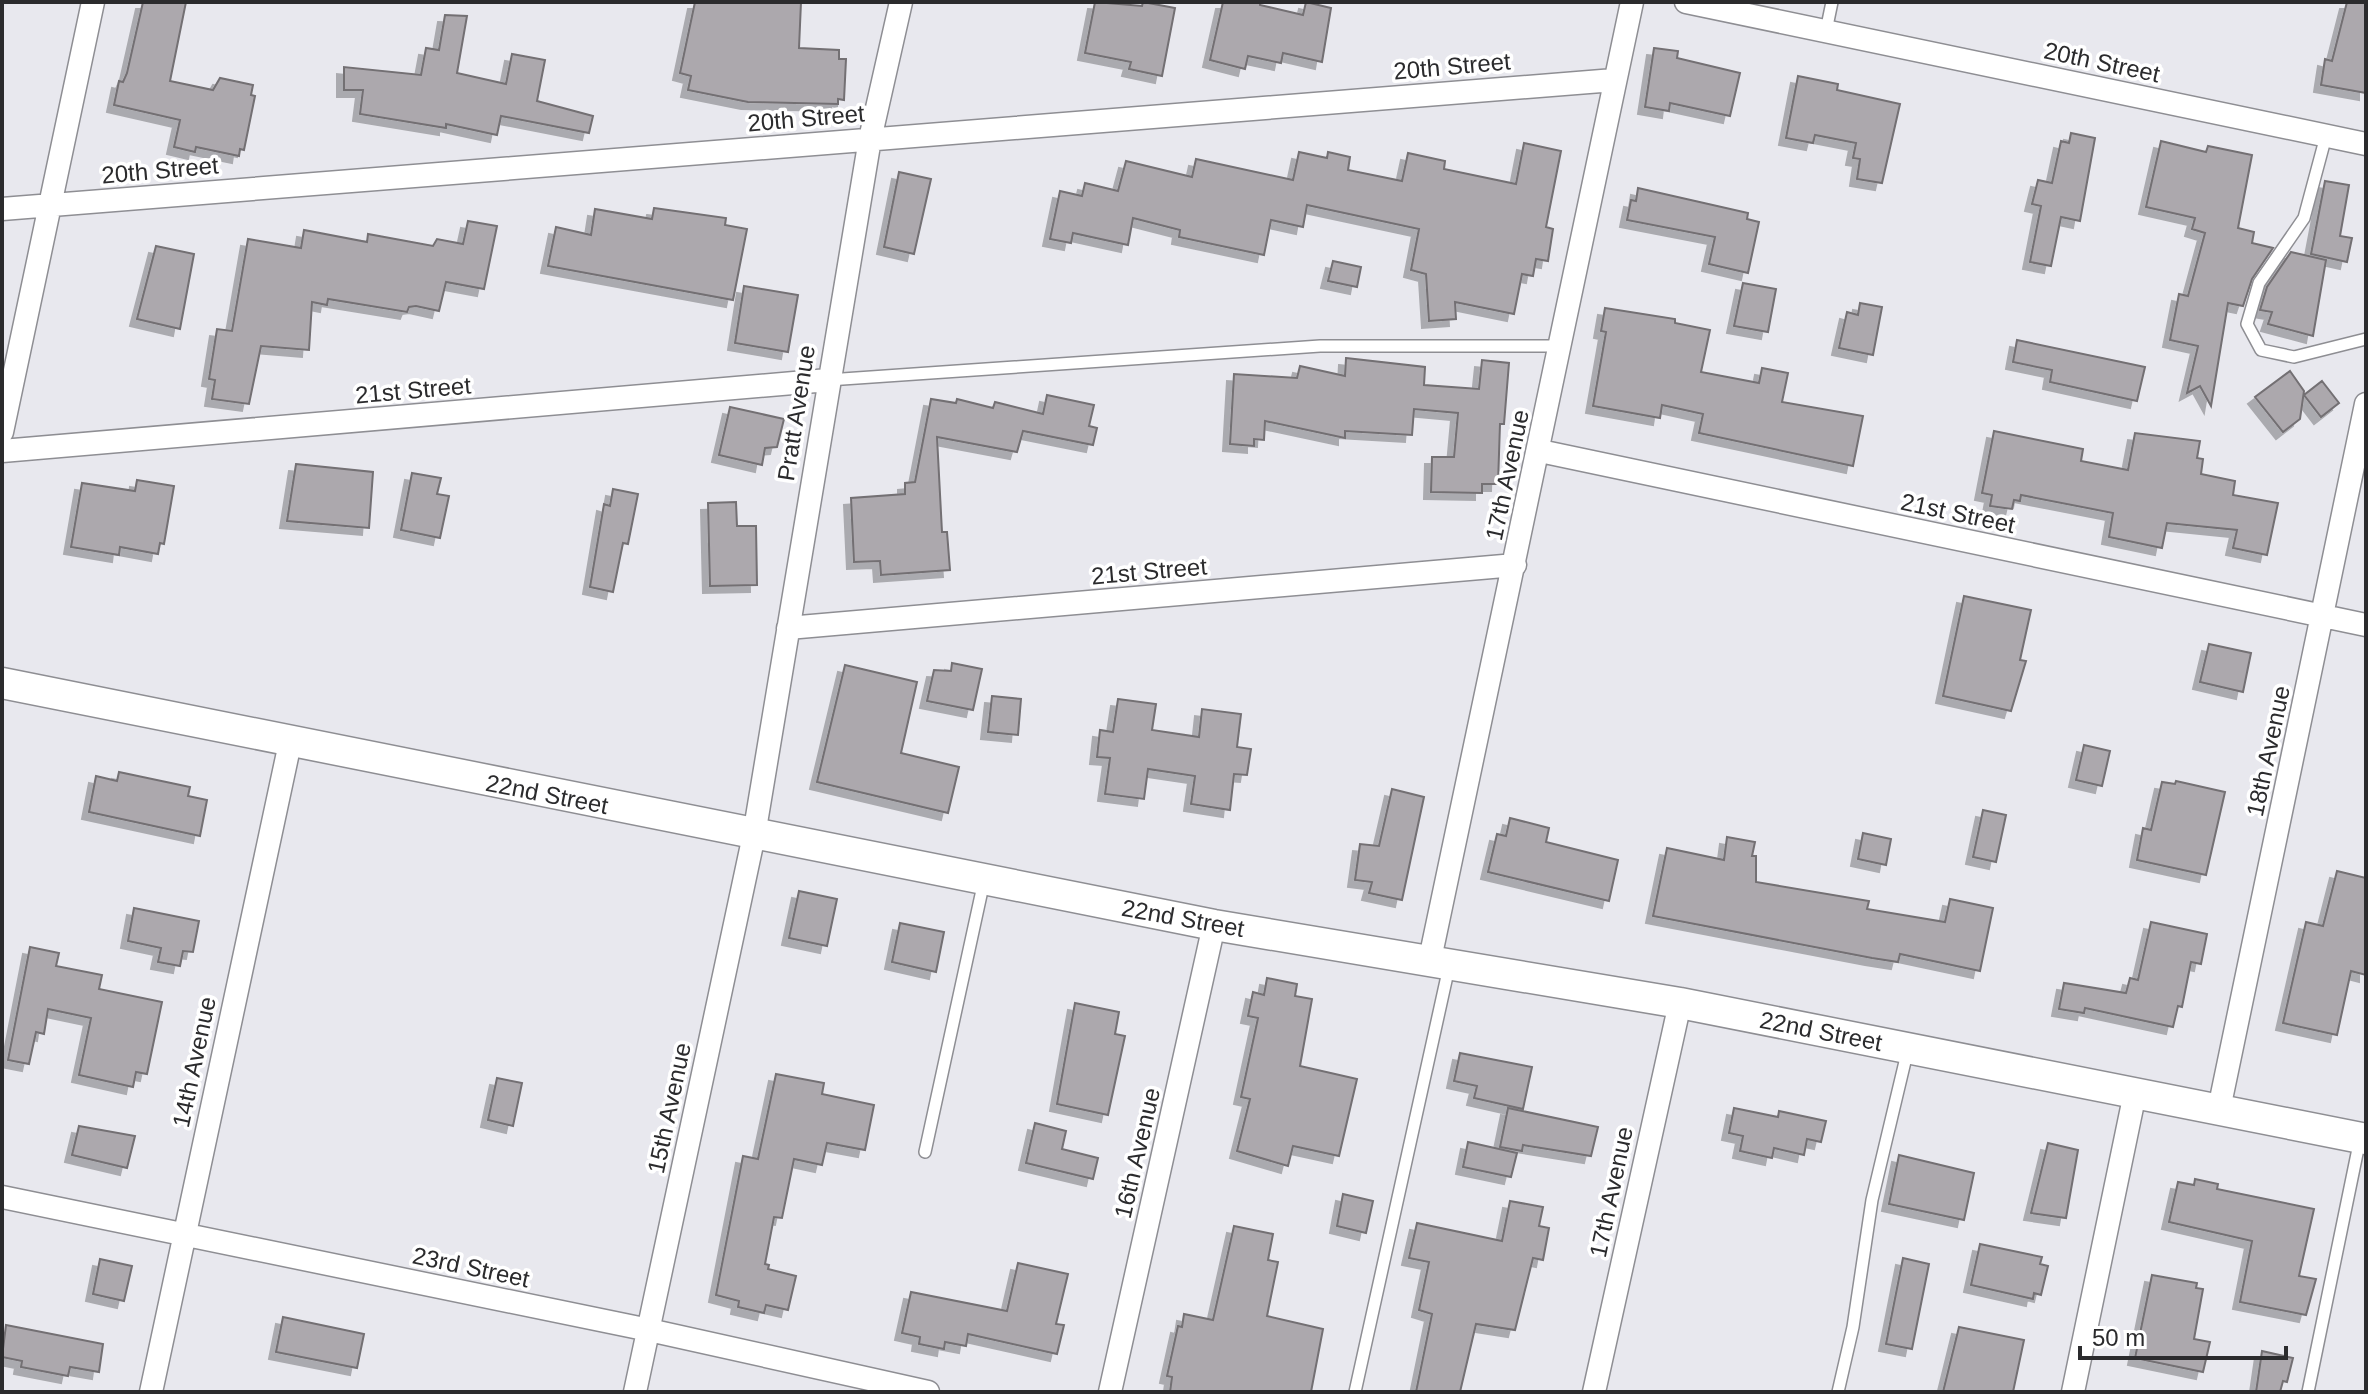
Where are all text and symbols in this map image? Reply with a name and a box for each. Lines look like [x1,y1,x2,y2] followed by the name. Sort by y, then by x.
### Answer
[2042,37,2163,87] street label: 20th Street
[1392,47,1512,85] street label: 20th Street
[746,99,866,137] street label: 20th Street
[100,151,220,189] street label: 20th Street
[772,343,820,483] street label: Pratt Avenue
[354,371,472,409] street label: 21st Street
[1480,407,1534,543] street label: 17th Avenue
[1898,488,2018,538] street label: 21st Street
[1090,552,1208,590] street label: 21st Street
[2241,683,2295,819] street label: 18th Avenue
[484,769,611,819] street label: 22nd Street
[1120,894,1247,942] street label: 22nd Street
[167,994,221,1130] street label: 14th Avenue
[1758,1006,1885,1056] street label: 22nd Street
[642,1040,696,1176] street label: 15th Avenue
[1109,1085,1165,1221] street label: 16th Avenue
[1584,1124,1638,1260] street label: 17th Avenue
[410,1241,532,1293] street label: 23rd Street
[2080,1310,2286,1360] scale bar
[2092,1324,2145,1351] text: 50 m

